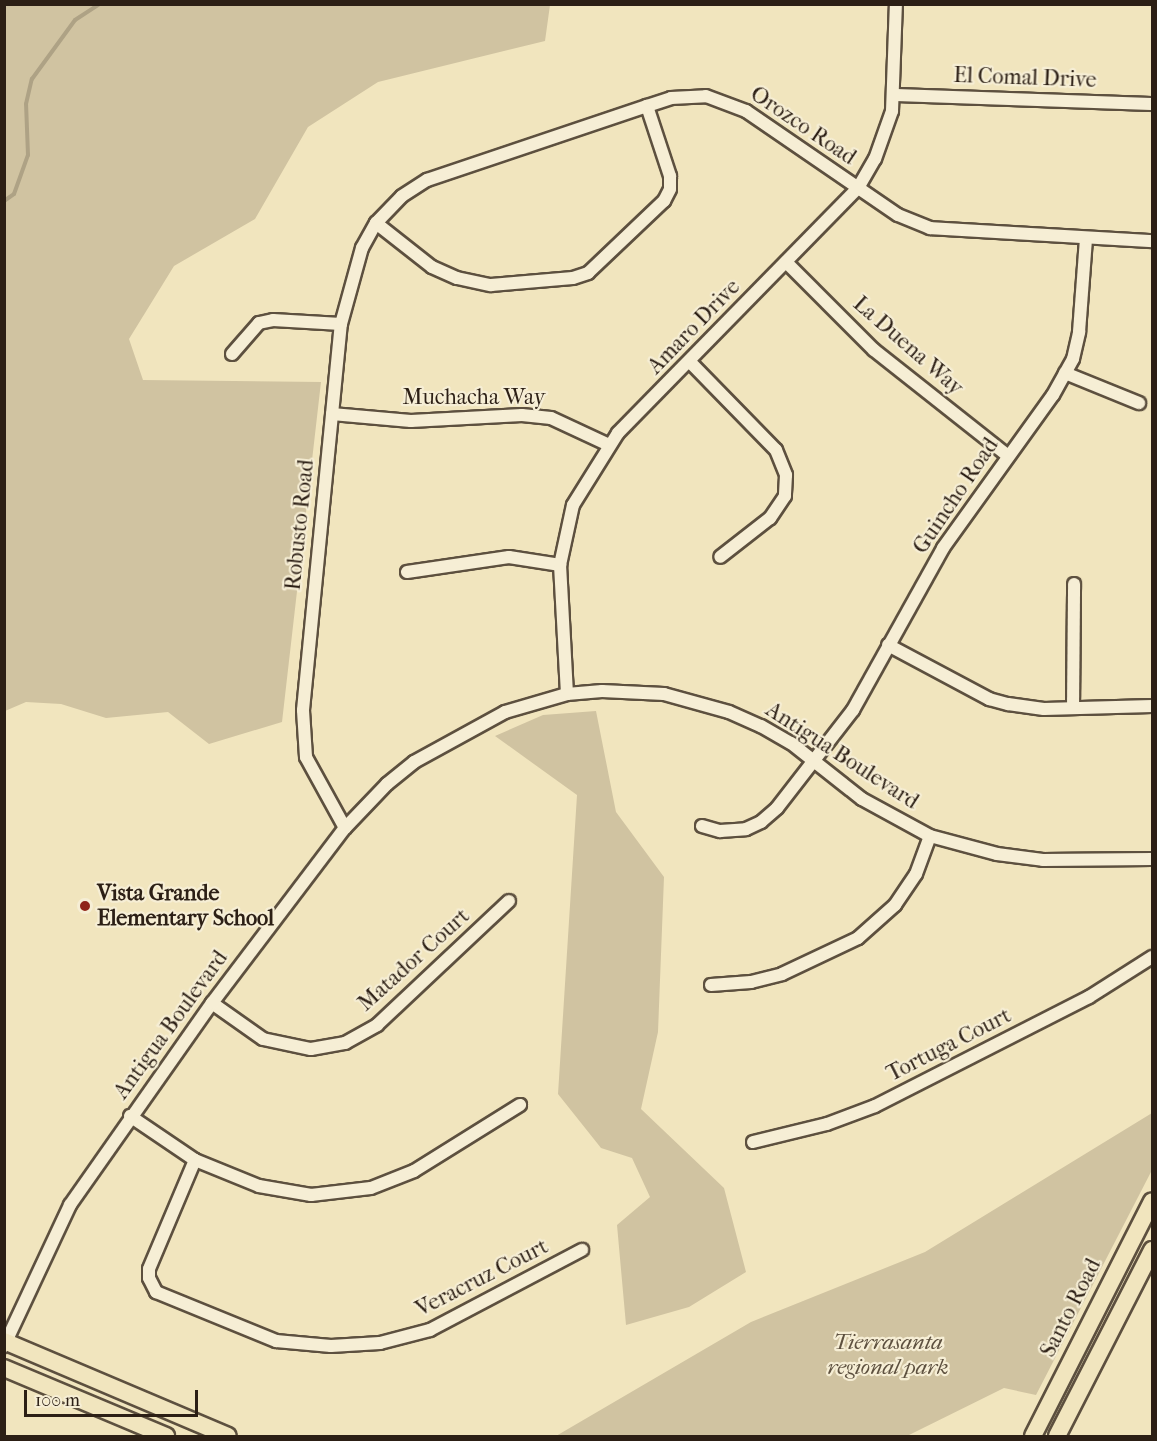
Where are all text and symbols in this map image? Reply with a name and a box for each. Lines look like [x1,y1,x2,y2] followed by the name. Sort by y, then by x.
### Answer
[953,62,1097,94] street label: El Comal Drive
[745,81,861,171] street label: Orozco Road
[642,274,746,380] street label: Amaro Drive
[847,291,969,401] street label: La Duena Way
[403,385,545,411] street label: Muchacha Way
[908,433,1004,559] street label: Guincho Road
[280,458,320,592] street label: Robusto Road
[761,697,923,815] street label: Antigua Boulevard
[97,880,274,932] place label: Vista Grande Elementary School
[78,899,92,913] marker: Vista Grande Elementary School
[353,903,475,1017] street label: Matador Court
[108,946,234,1104] street label: Antigua Boulevard
[883,1002,1015,1088] street label: Tortuga Court
[411,1233,553,1323] street label: Veracruz Court
[1035,1254,1107,1362] street label: Santo Road
[827,1329,949,1380] park label: Tierrasanta regional park
[27,1378,201,1416] scale bar
[35,1390,80,1411] text: 100 m

